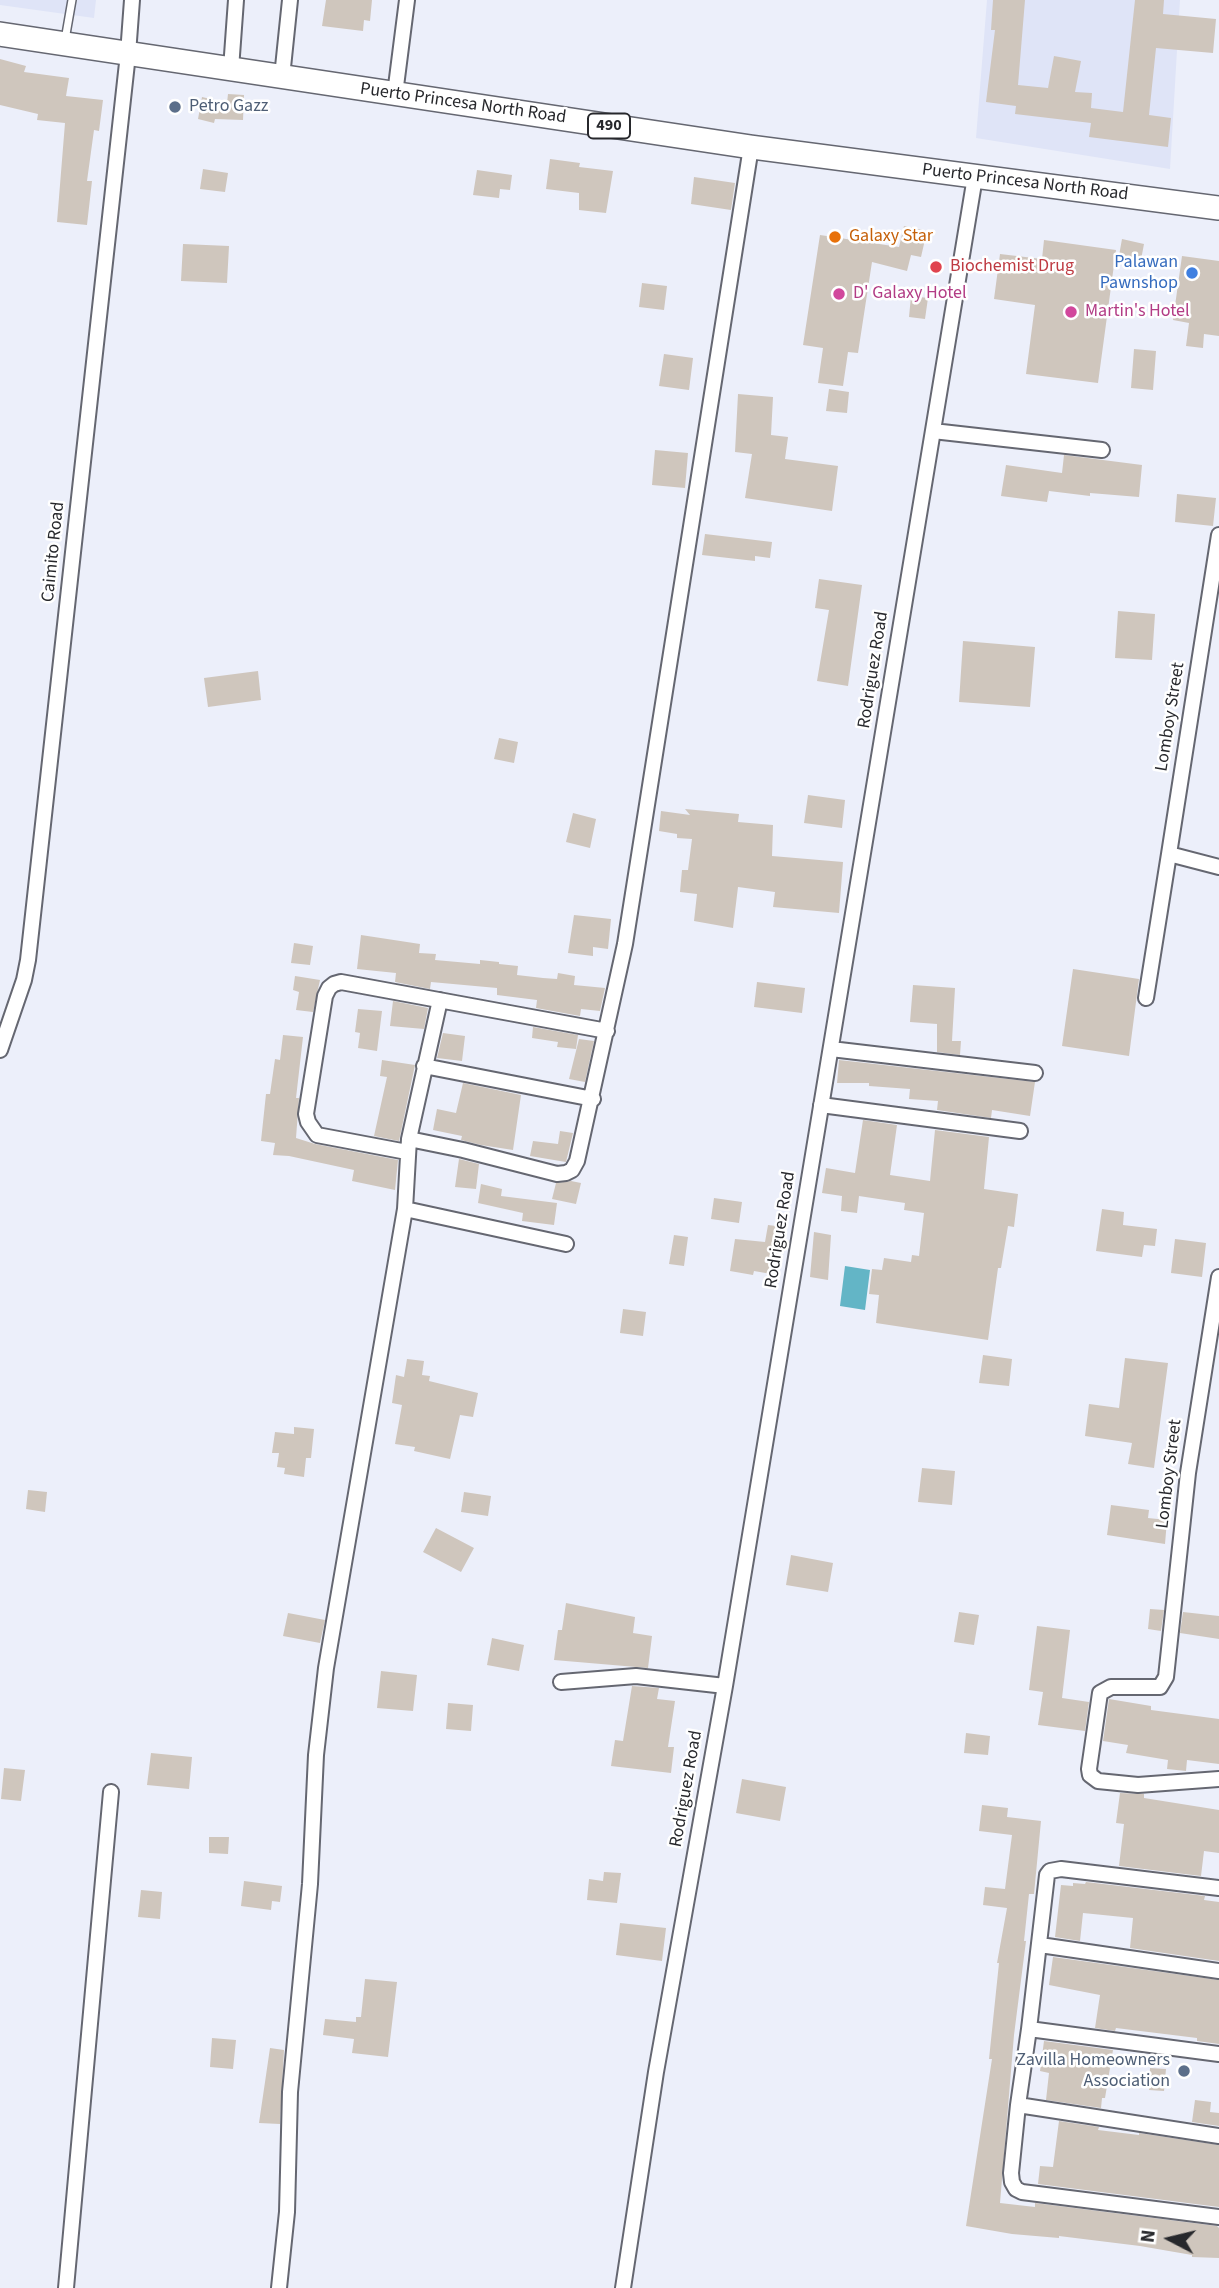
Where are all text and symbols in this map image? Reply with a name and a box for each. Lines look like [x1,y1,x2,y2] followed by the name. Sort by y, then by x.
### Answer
[359,79,567,129] street label: Puerto Princesa North Road
[189,96,268,118] place label: Petro Gazz
[167,99,183,115] marker: Petro Gazz
[588,114,630,138] road number: 490
[921,160,1129,206] street label: Puerto Princesa North Road
[849,226,933,248] place label: Galaxy Star
[827,229,843,245] marker: Galaxy Star
[1100,252,1178,294] place label: Palawan Pawnshop
[950,256,1074,278] place label: Biochemist Drug
[928,259,944,275] marker: Biochemist Drug
[1184,265,1200,281] marker: Palawan Pawnshop
[853,283,967,305] place label: D' Galaxy Hotel
[831,286,847,302] marker: D' Galaxy Hotel
[1085,301,1190,323] place label: Martin's Hotel
[1063,304,1079,320] marker: Martin's Hotel
[38,501,70,603] street label: Caimito Road
[854,610,894,730] street label: Rodriguez Road
[1152,661,1190,773] street label: Lomboy Street
[761,1170,801,1290] street label: Rodriguez Road
[1153,1418,1187,1530] street label: Lomboy Street
[666,1729,708,1849] street label: Rodriguez Road
[1016,2050,1170,2092] place label: Zavilla Homeowners Association
[1176,2063,1192,2079] marker: Zavilla Homeowners Association
[1135,2204,1205,2274] north arrow
[1134,2228,1163,2244] text: N

